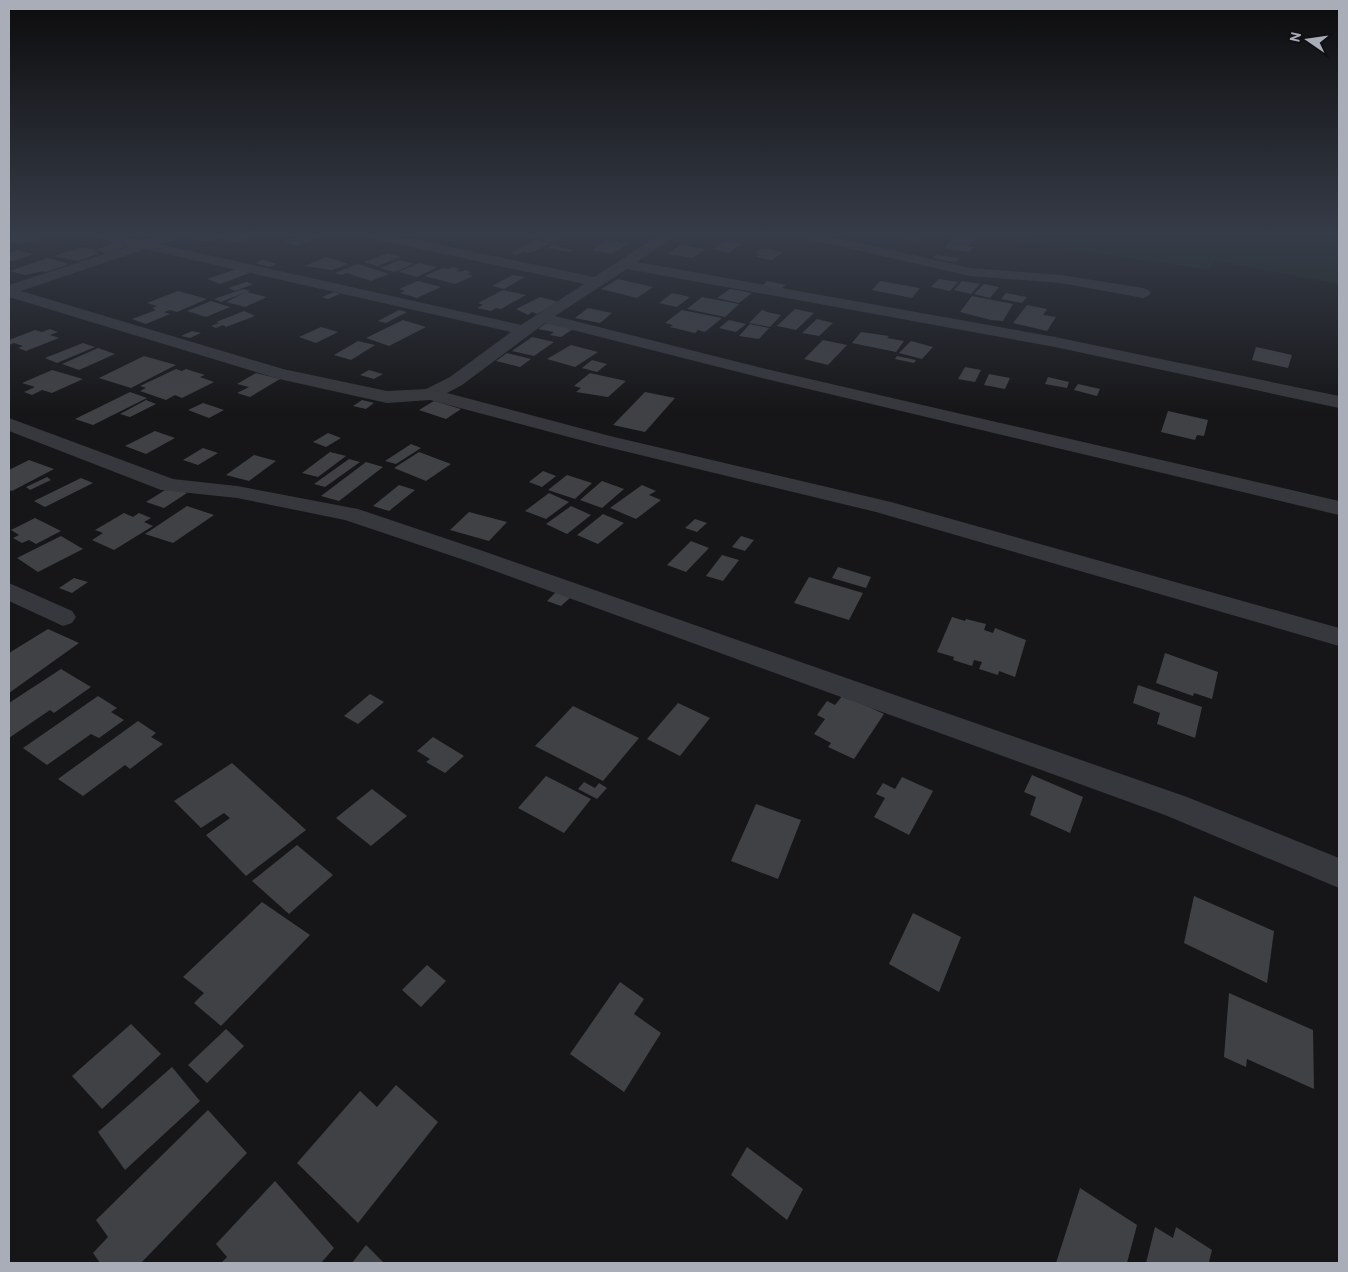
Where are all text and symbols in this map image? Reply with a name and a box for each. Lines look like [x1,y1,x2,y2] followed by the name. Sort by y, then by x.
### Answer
[1283,15,1333,65] north arrow
[1287,31,1306,44] text: N

